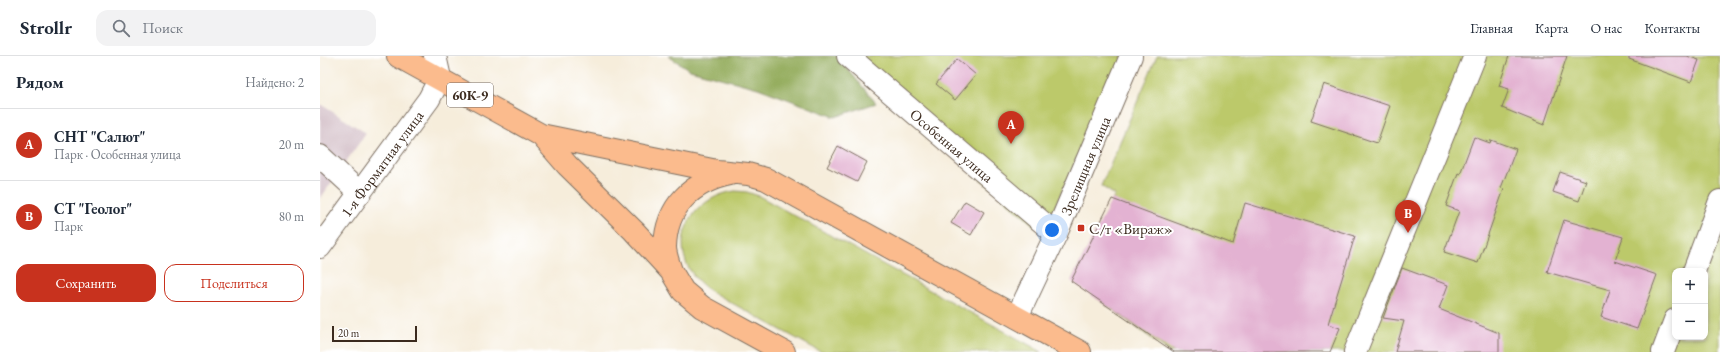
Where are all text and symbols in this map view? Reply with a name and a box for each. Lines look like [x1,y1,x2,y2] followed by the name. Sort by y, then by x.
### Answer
[96,10,376,46] search box
[20,15,72,40] text: Strollr
[110,17,132,39] icon: search
[142,18,183,37] text: Поиск
[1470,19,1513,37] text: Главная
[1535,19,1568,37] text: Карта
[1590,19,1622,37] text: О нас
[1644,19,1700,37] text: Контакты
[16,71,64,93] text: Рядом
[245,74,304,91] text: Найдено: 2
[447,83,493,107] road number: 60К-9
[906,104,998,186] street label: Особенная улица
[336,106,427,220] street label: 1-я Форматная улица
[998,111,1024,144] pin: A
[1056,113,1114,218] street label: Зрелищная улица
[54,127,146,146] text: СНТ "Салют"
[24,136,34,153] text: A
[279,136,304,153] text: 20 m
[54,146,181,163] text: Парк · Особенная улица
[54,199,132,218] text: СТ "Геолог"
[1395,200,1421,233] pin: B
[25,208,33,225] text: B
[279,208,304,225] text: 80 m
[54,218,83,235] text: Парк
[1089,219,1173,238] place label: С/т «Вираж»
[1042,220,1062,240] your location
[1076,223,1086,233] marker: С/т «Вираж»
[16,264,156,302] button: Сохранить
[164,264,304,302] button: Поделиться
[1672,268,1708,340] map controls
[1672,268,1708,304] button: +
[1672,304,1708,340] button: −
[332,324,417,343] scale bar
[338,326,359,340] text: 20 m

